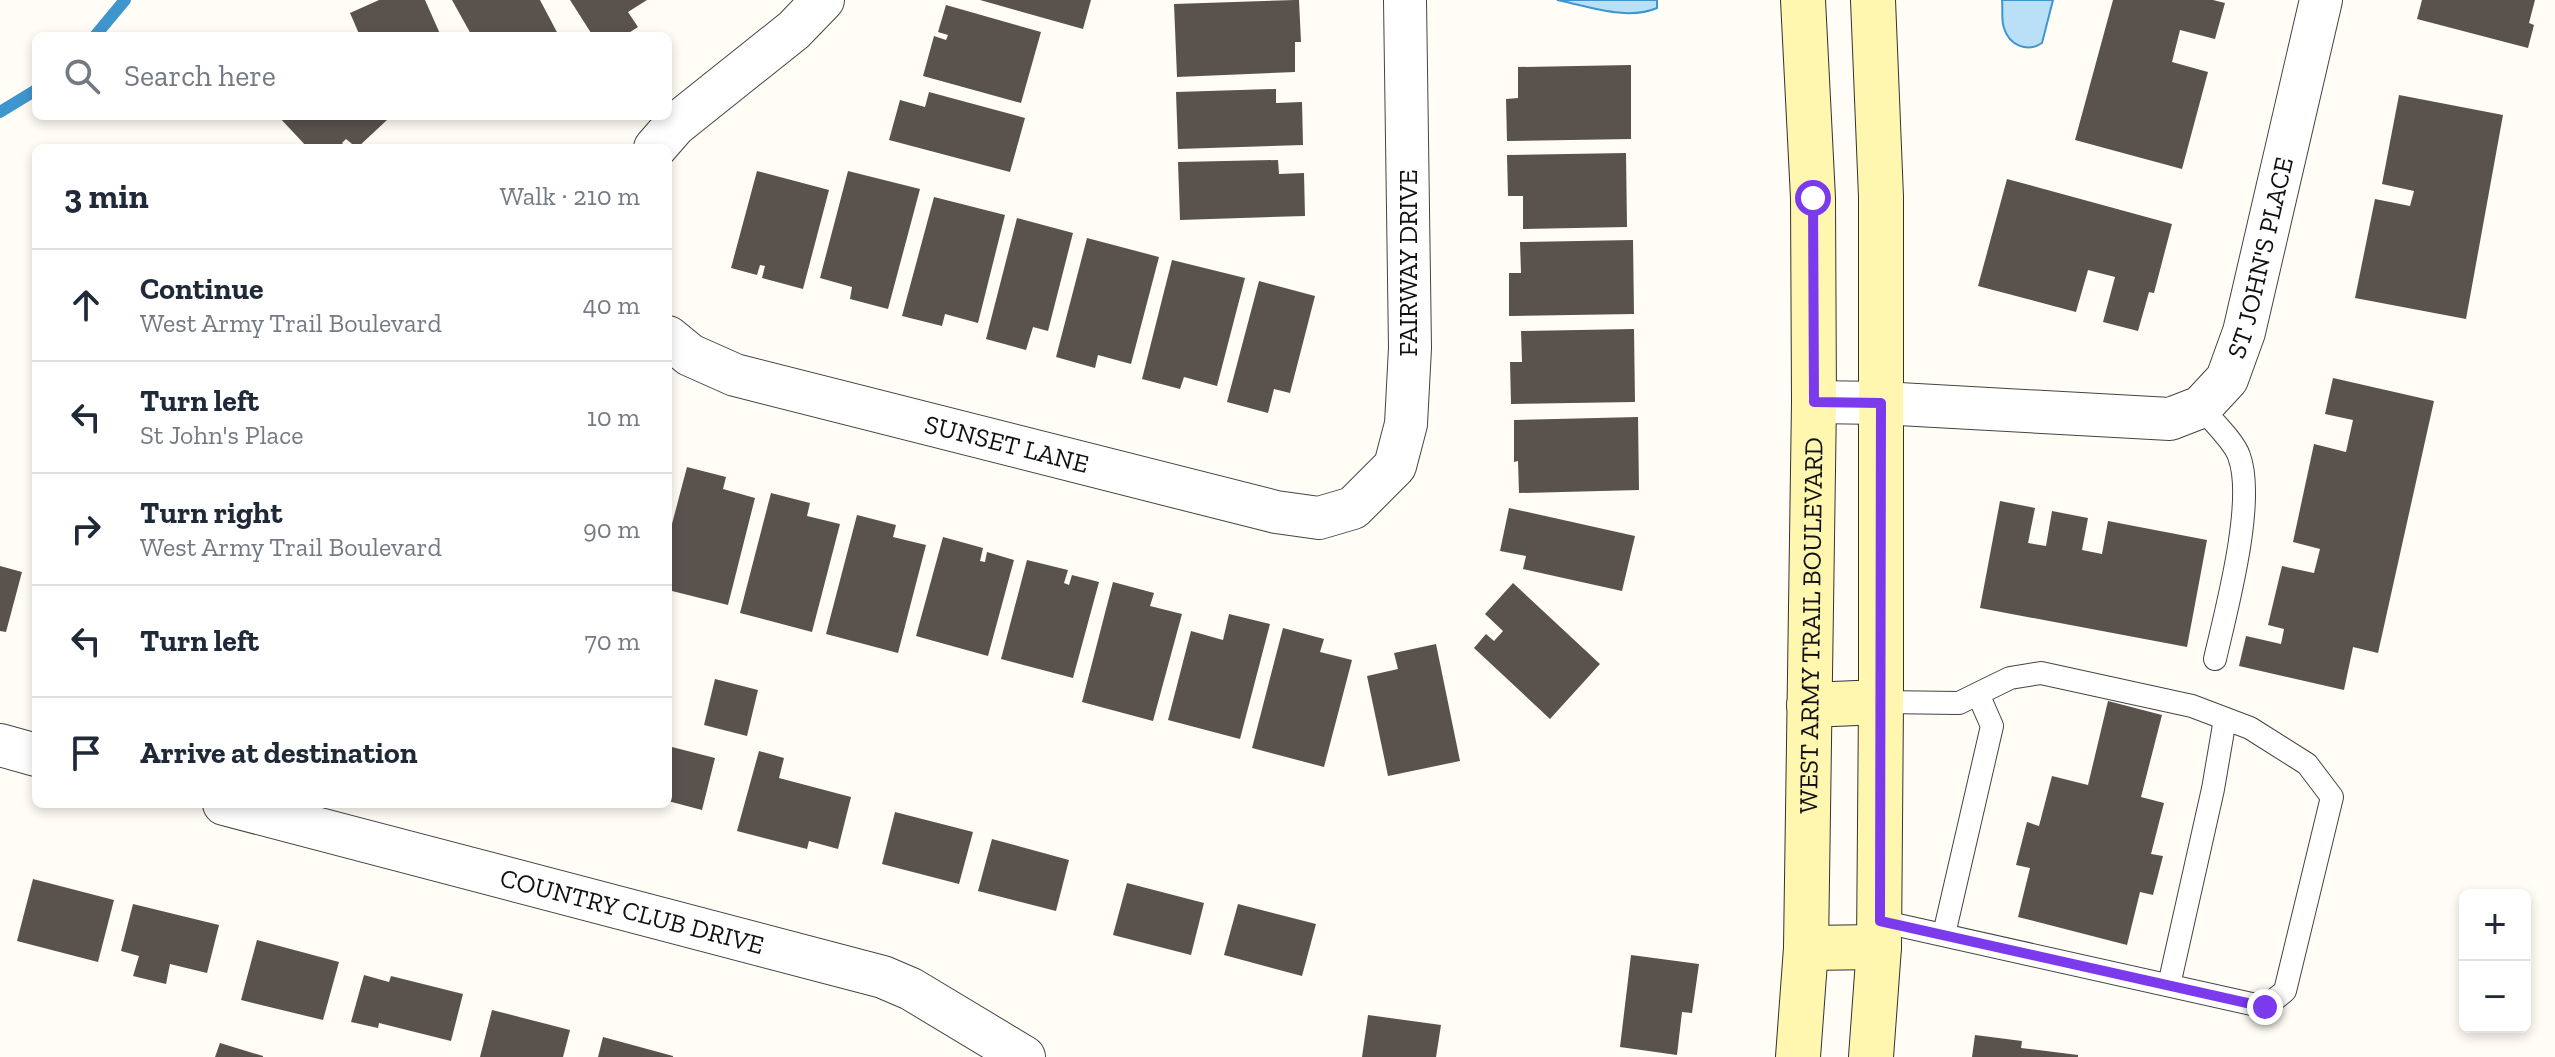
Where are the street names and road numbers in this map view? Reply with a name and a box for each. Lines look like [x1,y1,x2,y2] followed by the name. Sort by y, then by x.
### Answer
[2220,154,2300,363] street label: ST JOHN'S PLACE
[1392,169,1424,357] street label: FAIRWAY DRIVE
[921,408,1092,480] street label: SUNSET LANE
[1792,437,1829,814] street label: WEST ARMY TRAIL BOULEVARD
[497,861,768,961] street label: COUNTRY CLUB DRIVE

